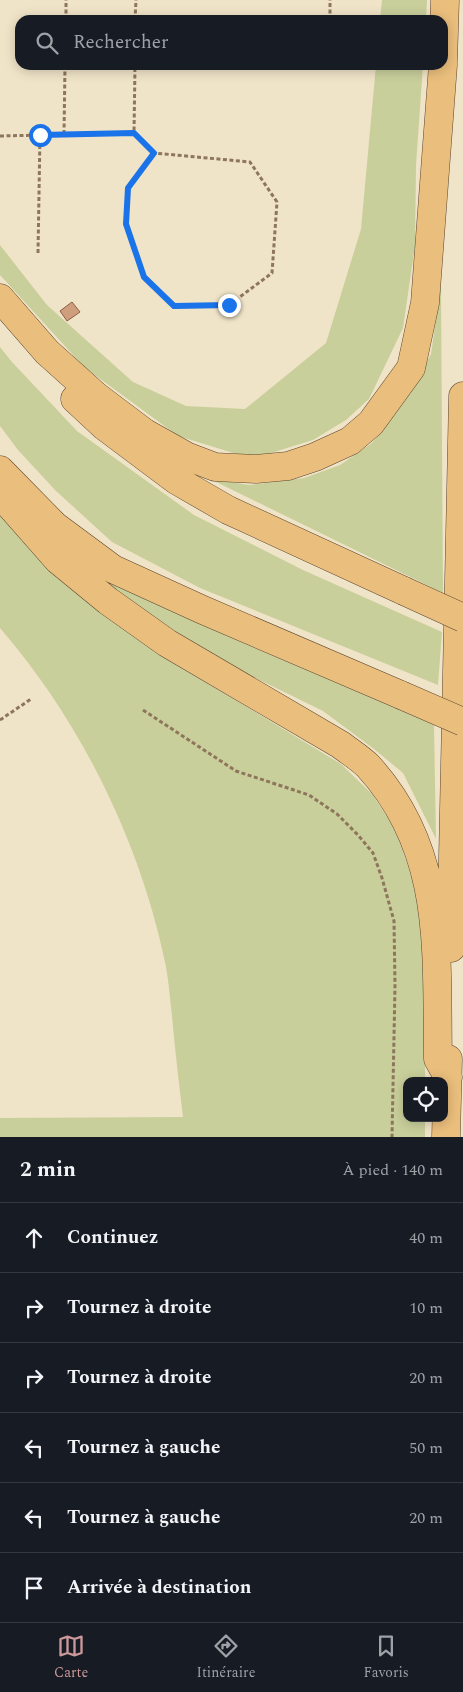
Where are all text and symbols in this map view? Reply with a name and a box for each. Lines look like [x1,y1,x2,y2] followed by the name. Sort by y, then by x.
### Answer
[15,15,448,70] search box
[73,28,169,57] text: Rechercher
[33,29,61,57] icon: search
[29,124,52,147] route start
[218,294,241,317] route end
[403,1077,448,1122] map controls
[403,1077,448,1122] button: locate
[20,1154,76,1186] text: 2 min
[342,1158,443,1182] text: À pied · 140 m
[67,1223,158,1252] text: Continuez
[20,1224,48,1252] icon: ahead
[409,1226,443,1250] text: 40 m
[67,1293,211,1322] text: Tournez à droite
[20,1294,48,1322] icon: right
[409,1296,443,1320] text: 10 m
[67,1363,211,1392] text: Tournez à droite
[20,1364,48,1392] icon: right
[409,1366,443,1390] text: 20 m
[67,1433,220,1462] text: Tournez à gauche
[20,1434,48,1462] icon: left
[409,1436,443,1460] text: 50 m
[67,1503,220,1532] text: Tournez à gauche
[20,1504,48,1532] icon: left
[409,1506,443,1530] text: 20 m
[67,1573,251,1602] text: Arrivée à destination
[20,1574,48,1602] icon: arrive
[54,1632,88,1683] tab: Carte
[196,1632,255,1683] tab: Itinéraire
[363,1632,409,1683] tab: Favoris

